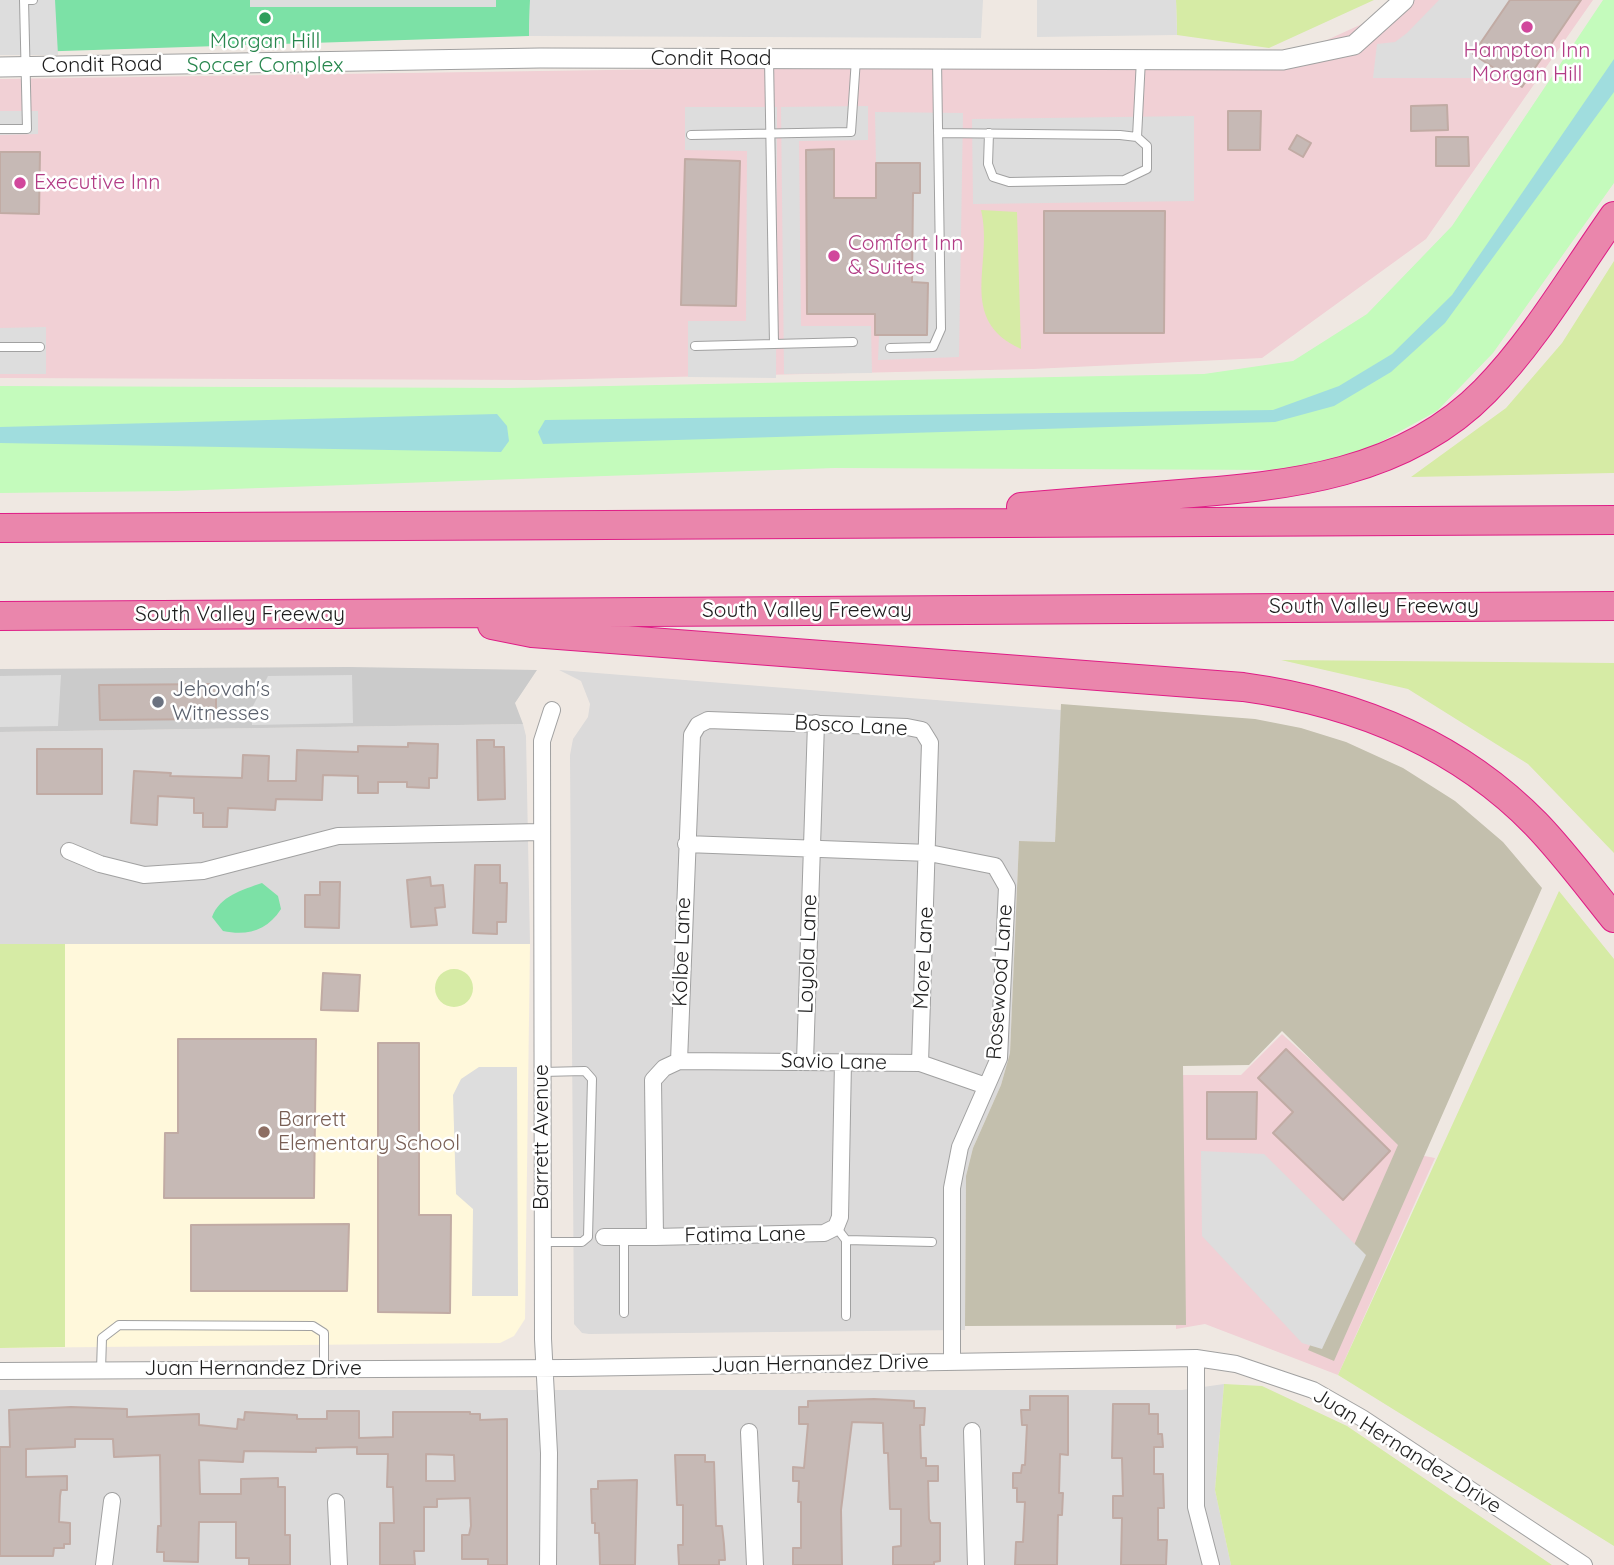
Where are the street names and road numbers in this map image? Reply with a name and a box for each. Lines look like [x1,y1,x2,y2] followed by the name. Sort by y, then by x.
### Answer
[651,46,771,72] street label: Condit Road
[41,51,163,79] street label: Condit Road
[1269,594,1479,620] street label: South Valley Freeway
[702,598,912,624] street label: South Valley Freeway
[135,602,345,628] street label: South Valley Freeway
[794,710,908,742] street label: Bosco Lane
[793,894,823,1014] street label: Loyola Lane
[667,897,697,1007] street label: Kolbe Lane
[982,903,1018,1061] street label: Rosewood Lane
[909,906,939,1010] street label: More Lane
[781,1048,887,1076] street label: Savio Lane
[529,1064,555,1210] street label: Barrett Avenue
[684,1221,806,1249] street label: Fatima Lane
[711,1350,929,1378] street label: Juan Hernandez Drive
[144,1356,362,1382] street label: Juan Hernandez Drive
[1308,1383,1506,1519] street label: Juan Hernandez Drive

